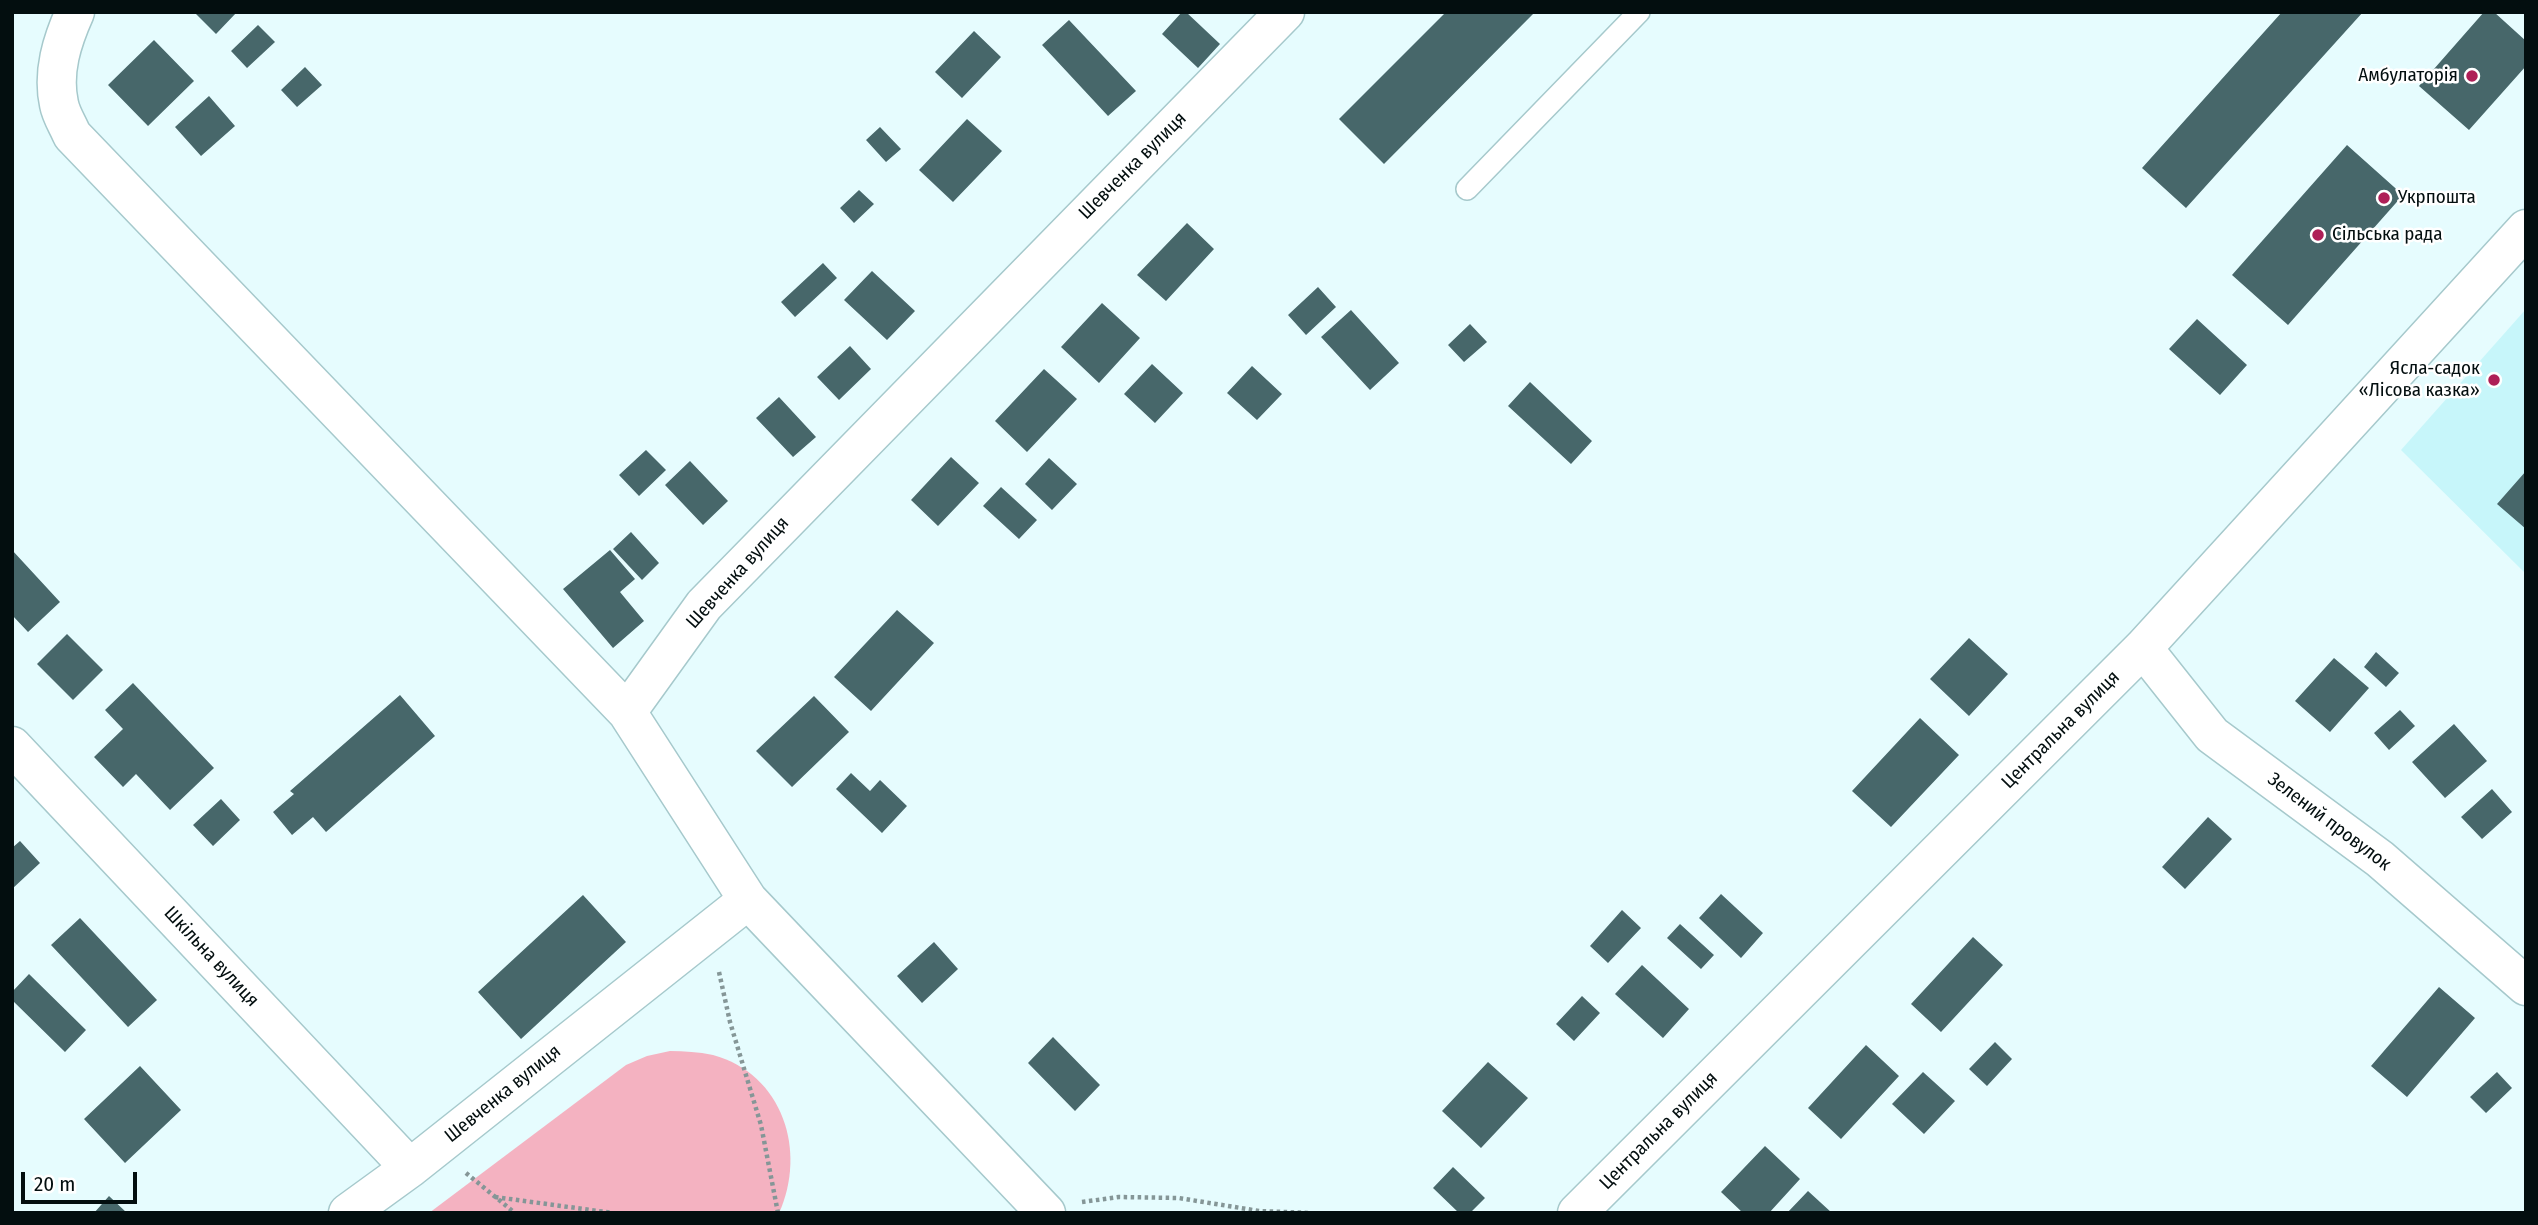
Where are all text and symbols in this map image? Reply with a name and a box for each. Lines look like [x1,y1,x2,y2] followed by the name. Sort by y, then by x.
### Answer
[2358,65,2458,87] place label: Амбулаторія
[2464,68,2480,84] marker: Амбулаторія
[1075,108,1191,224] street label: Шевченка вулиця
[2398,187,2476,209] place label: Укрпошта
[2376,190,2392,206] marker: Укрпошта
[2332,224,2442,246] place label: Сільська рада
[2310,227,2326,243] marker: Сільська рада
[2358,358,2480,402] place label: Ясла-садок «Лісова казка»
[2486,372,2502,388] marker: Ясла-садок «Лісова казка»
[682,512,794,634] street label: Шевченка вулиця
[1997,666,2125,794] street label: Центральна вулиця
[2263,768,2395,876] street label: Зелений провулок
[159,902,263,1012] street label: Шкільна вулиця
[440,1040,566,1148] street label: Шевченка вулиця
[1595,1067,1723,1195] street label: Центральна вулиця
[24,1158,140,1202] scale bar
[34,1171,75,1197] text: 20 m

